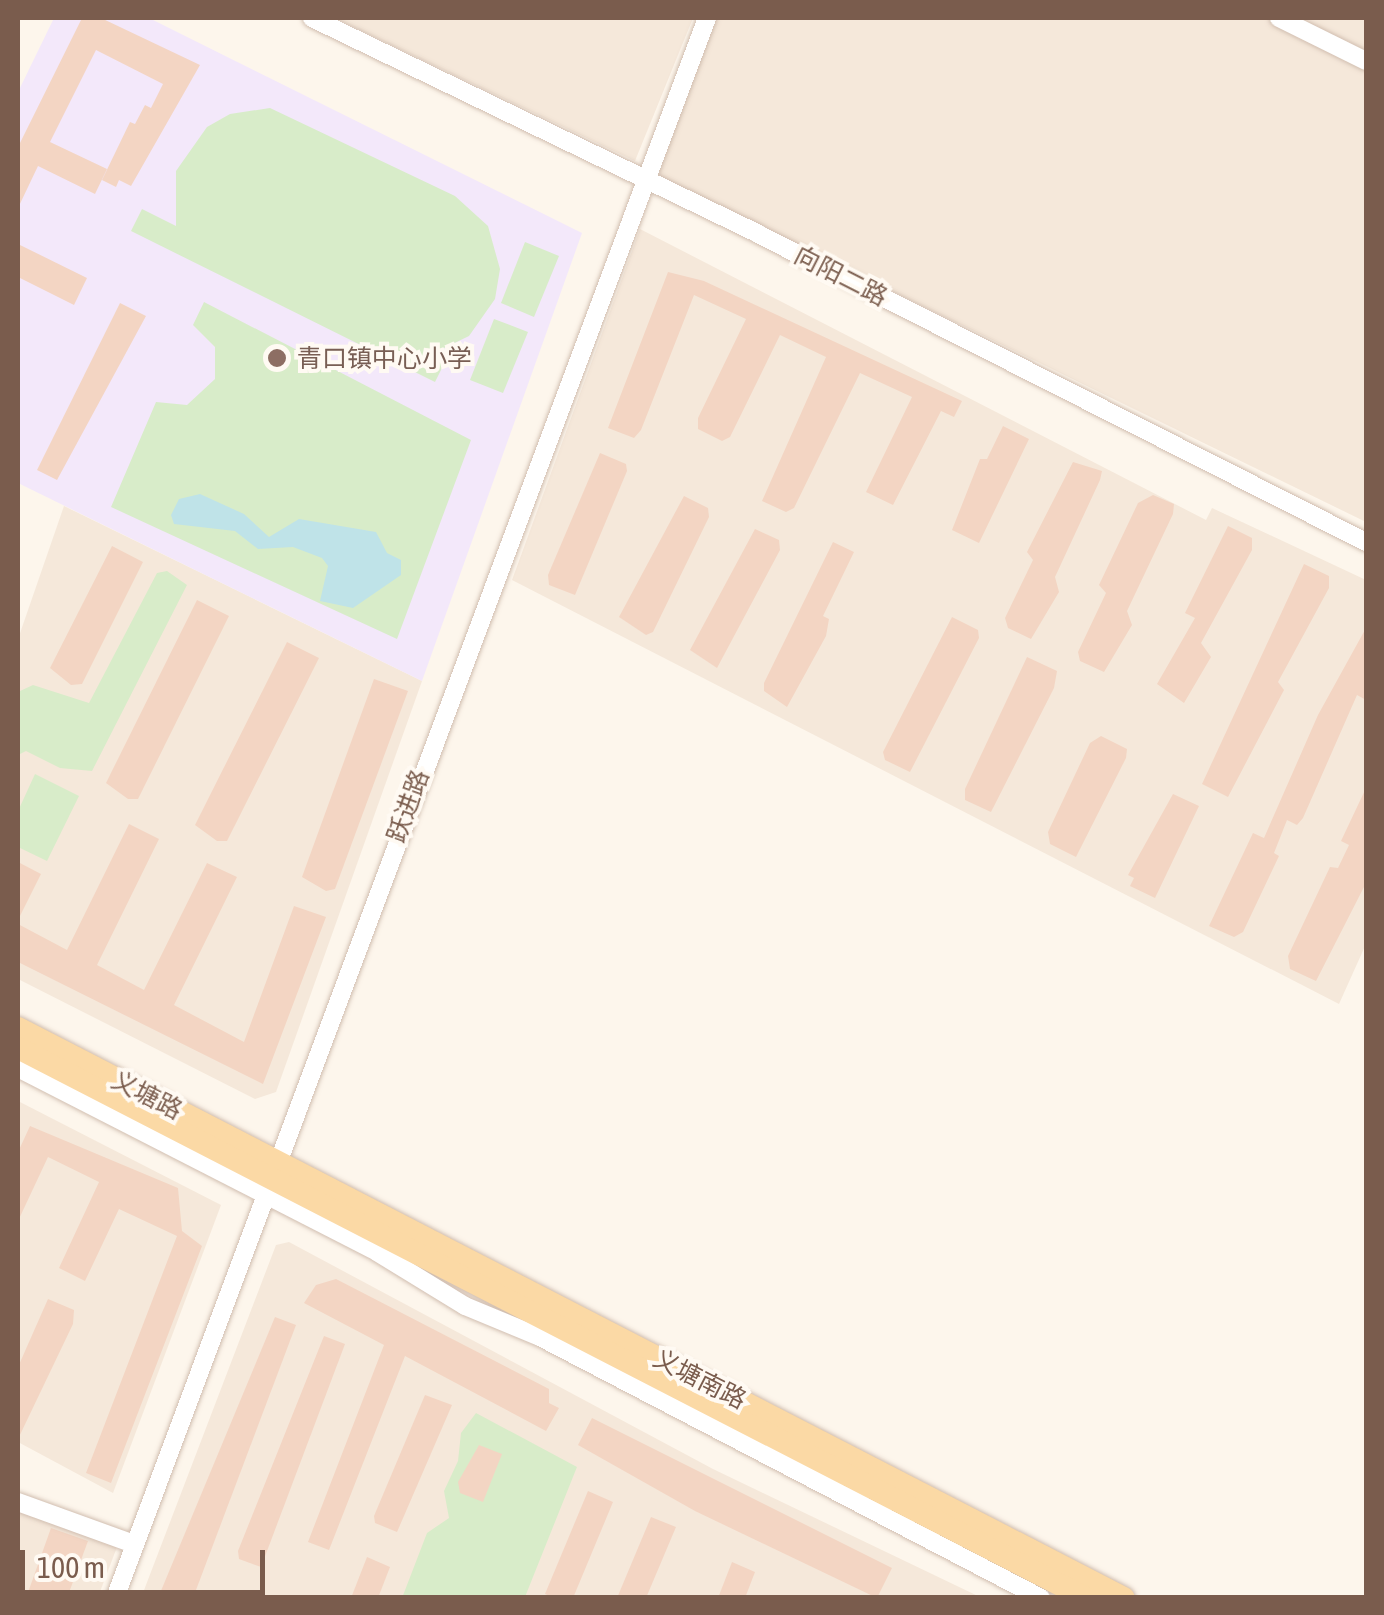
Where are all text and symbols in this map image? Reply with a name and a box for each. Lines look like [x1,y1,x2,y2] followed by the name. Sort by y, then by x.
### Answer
[790,240,892,312] street label: 向阳二路
[297,343,472,373] place label: 青口镇中心小学
[266,347,288,369] marker: 青口镇中心小学
[381,766,435,846] street label: 跃进路
[107,1065,187,1125] street label: 义塘路
[649,1343,751,1415] street label: 义塘南路
[25,1530,270,1592] scale bar
[37,1550,105,1584] text: 100 m

